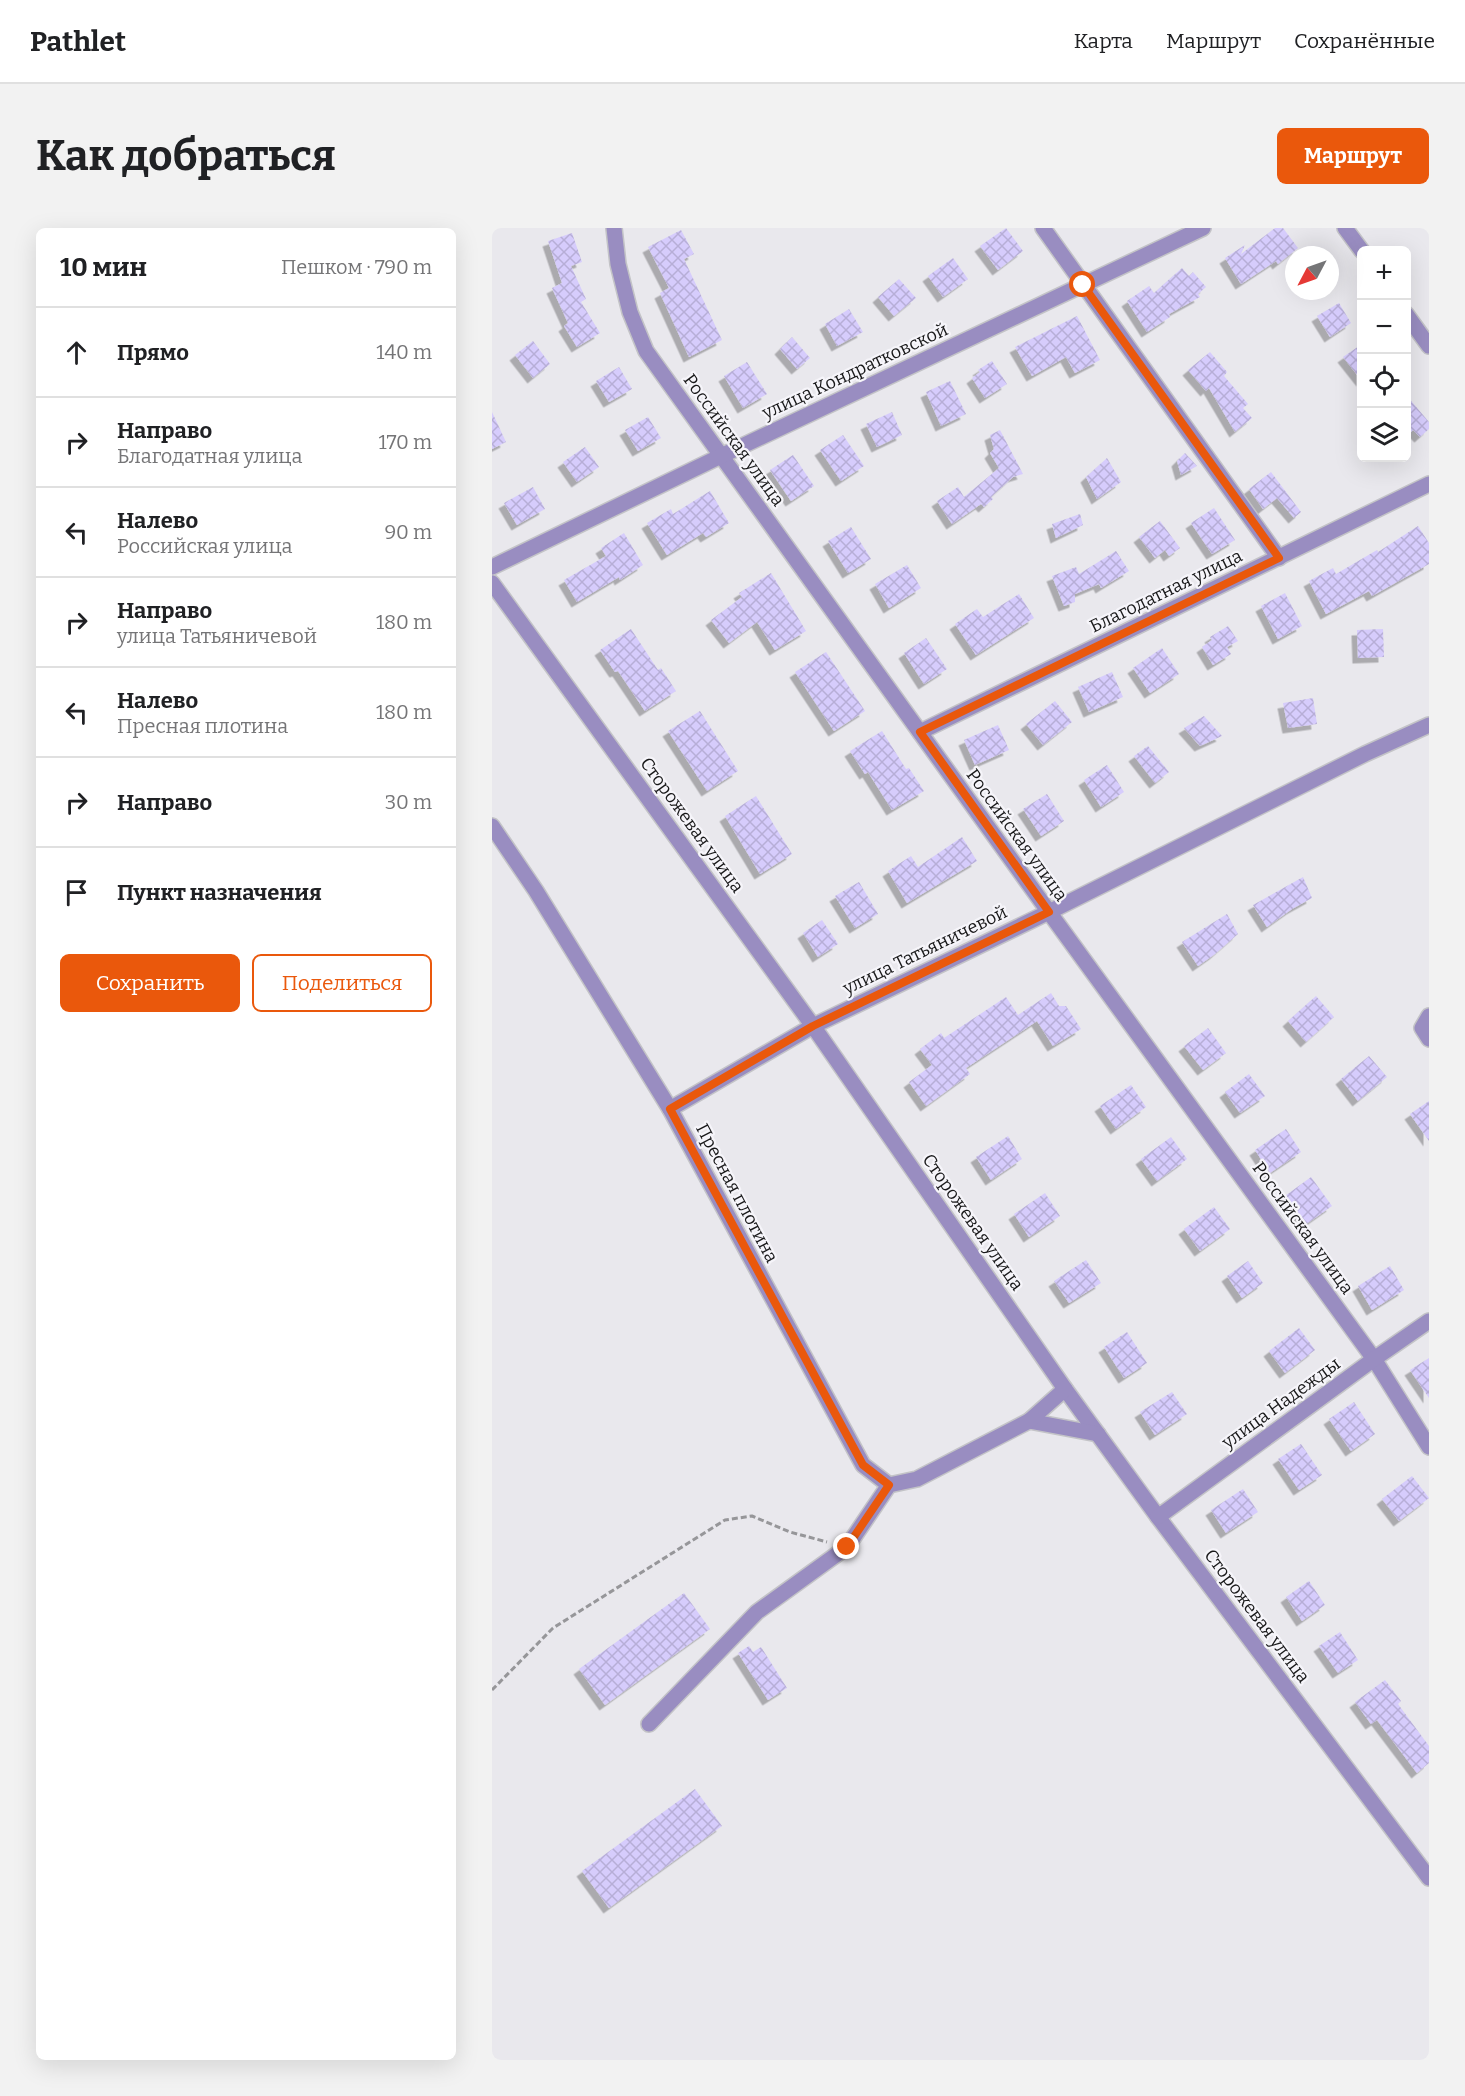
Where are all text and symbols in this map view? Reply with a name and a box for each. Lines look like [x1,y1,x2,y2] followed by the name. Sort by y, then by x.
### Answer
[30,25,126,58] text: Pathlet
[1074,28,1133,54] text: Карта
[1166,28,1261,54] text: Маршрут
[1294,28,1435,54] text: Сохранённые
[1277,128,1429,184] button: Маршрут
[36,131,336,181] text: Как добраться
[1285,246,1339,300] north arrow
[1357,246,1411,462] map controls
[1357,246,1411,300] button: +
[60,252,147,283] text: 10 мин
[281,255,432,279] text: Пешком · 790 m
[1069,271,1095,297] route start
[1357,300,1411,354] button: −
[758,318,951,424] street label: улица Кондратковской
[60,336,93,369] icon: ahead
[117,339,189,366] text: Прямо
[376,340,432,364] text: 140 m
[1357,354,1411,408] button: locate
[679,370,789,510] street label: Российская улица
[1357,408,1411,462] button: layers
[117,417,212,444] text: Направо
[60,426,93,459] icon: right
[379,430,432,454] text: 170 m
[117,444,302,468] text: Благодатная улица
[117,507,198,534] text: Налево
[60,516,93,549] icon: left
[384,520,432,544] text: 90 m
[117,534,293,558] text: Российская улица
[1086,544,1246,637] street label: Благодатная улица
[117,597,212,624] text: Направо
[60,606,93,639] icon: right
[376,610,432,634] text: 180 m
[117,624,317,648] text: улица Татьяничевой
[117,687,198,714] text: Налево
[60,696,93,729] icon: left
[376,700,432,724] text: 180 m
[117,714,288,738] text: Пресная плотина
[636,753,749,897] street label: Сторожевая улица
[962,765,1072,905] street label: Российская улица
[60,786,93,819] icon: right
[117,789,212,816] text: Направо
[385,790,432,814] text: 30 m
[60,876,93,909] icon: arrive
[117,879,322,906] text: Пункт назначения
[838,901,1011,1000] street label: улица Татьяничевой
[60,954,240,1012] button: Сохранить
[252,954,432,1012] button: Поделиться
[691,1120,783,1266] street label: Пресная плотина
[918,1149,1028,1295] street label: Сторожевая улица
[1248,1158,1358,1298] street label: Российская улица
[1217,1353,1345,1454] street label: улица Надежды
[833,1533,859,1559] route end
[1200,1545,1315,1687] street label: Сторожевая улица

